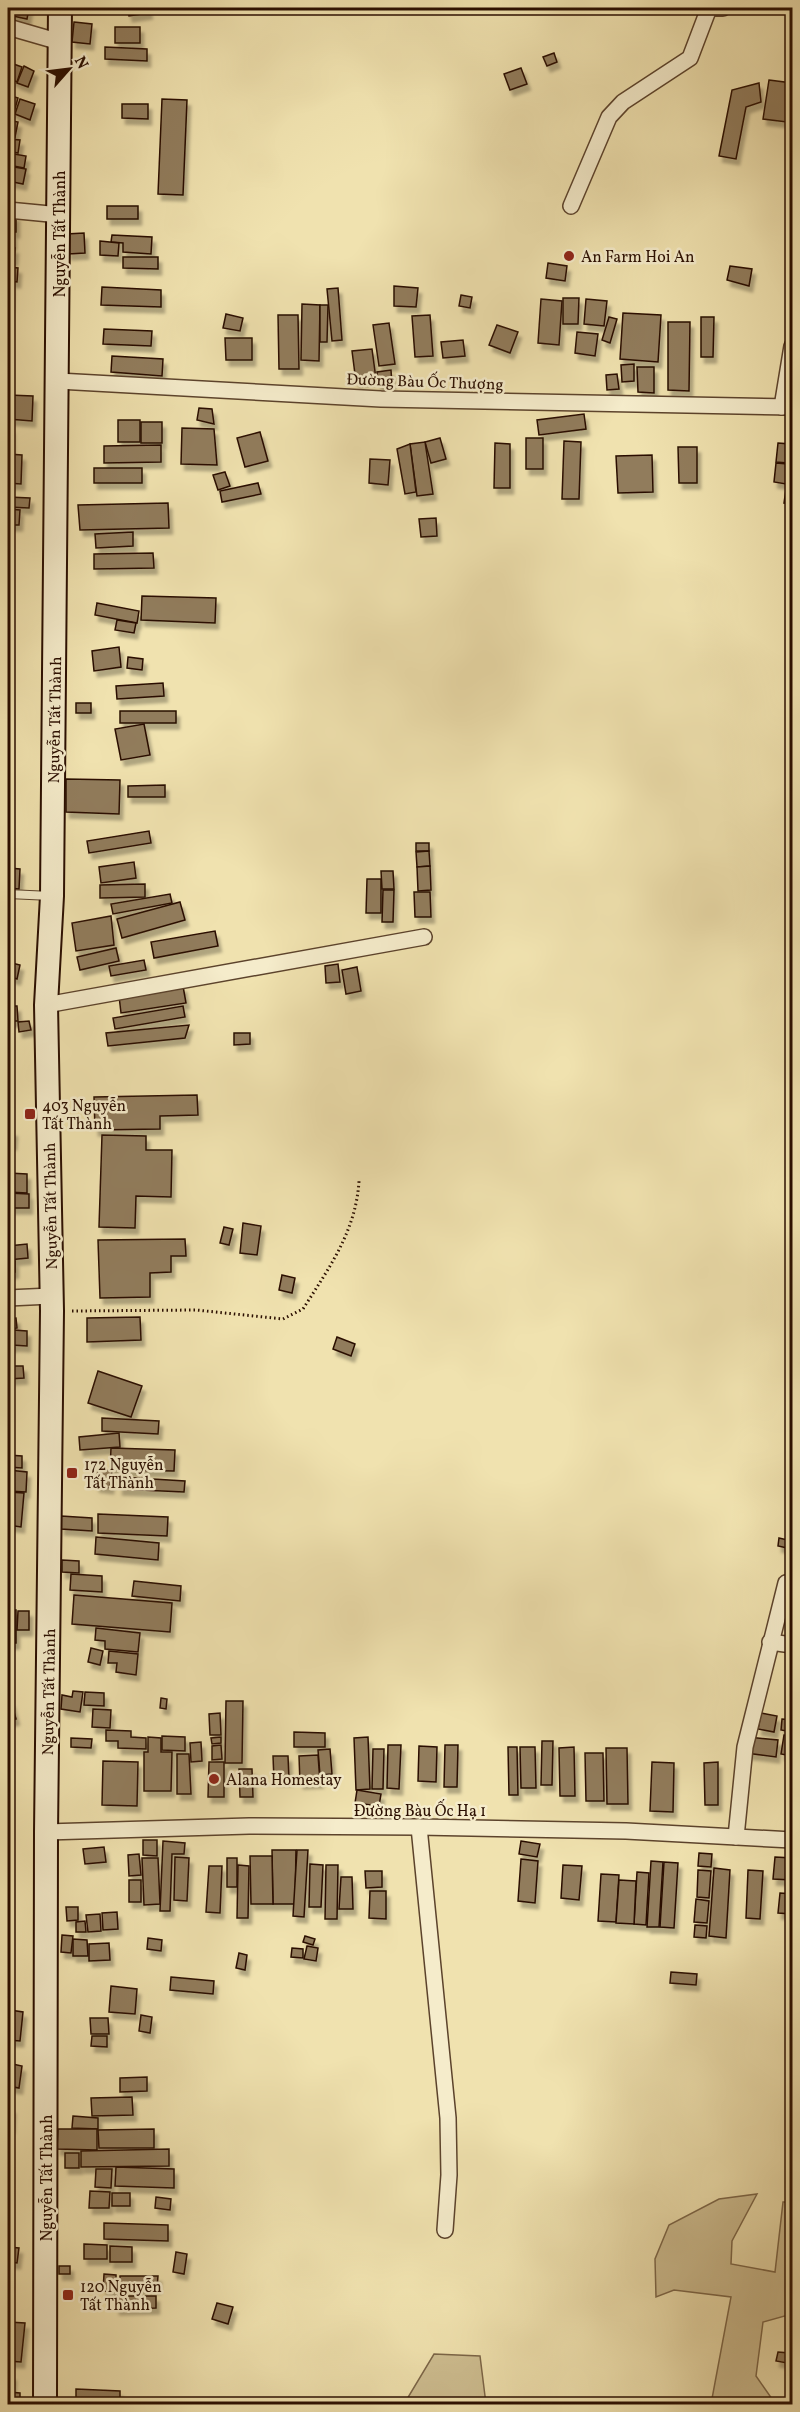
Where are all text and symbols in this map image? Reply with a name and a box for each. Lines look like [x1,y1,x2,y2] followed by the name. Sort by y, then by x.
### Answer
[39,39,99,99] north arrow
[68,53,93,74] text: N
[50,170,72,298] street label: Nguyễn Tất Thành
[581,247,695,269] place label: An Farm Hoi An
[562,249,576,263] marker: An Farm Hoi An
[346,367,504,397] street label: Đường Bàu Ốc Thượng
[44,656,68,784] street label: Nguyễn Tất Thành
[42,1096,126,1136] place label: 403 Nguyễn Tất Thành
[23,1107,37,1121] marker: 403 Nguyễn Tất Thành
[40,1142,64,1270] street label: Nguyễn Tất Thành
[84,1455,164,1495] place label: 172 Nguyễn Tất Thành
[65,1466,79,1480] marker: 172 Nguyễn Tất Thành
[38,1628,62,1756] street label: Nguyễn Tất Thành
[226,1770,342,1792] place label: Alana Homestay
[207,1772,221,1786] marker: Alana Homestay
[354,1799,486,1823] street label: Đường Bàu Ốc Hạ 1
[37,2114,59,2242] street label: Nguyễn Tất Thành
[80,2277,162,2317] place label: 120 Nguyễn Tất Thành
[61,2288,75,2302] marker: 120 Nguyễn Tất Thành

